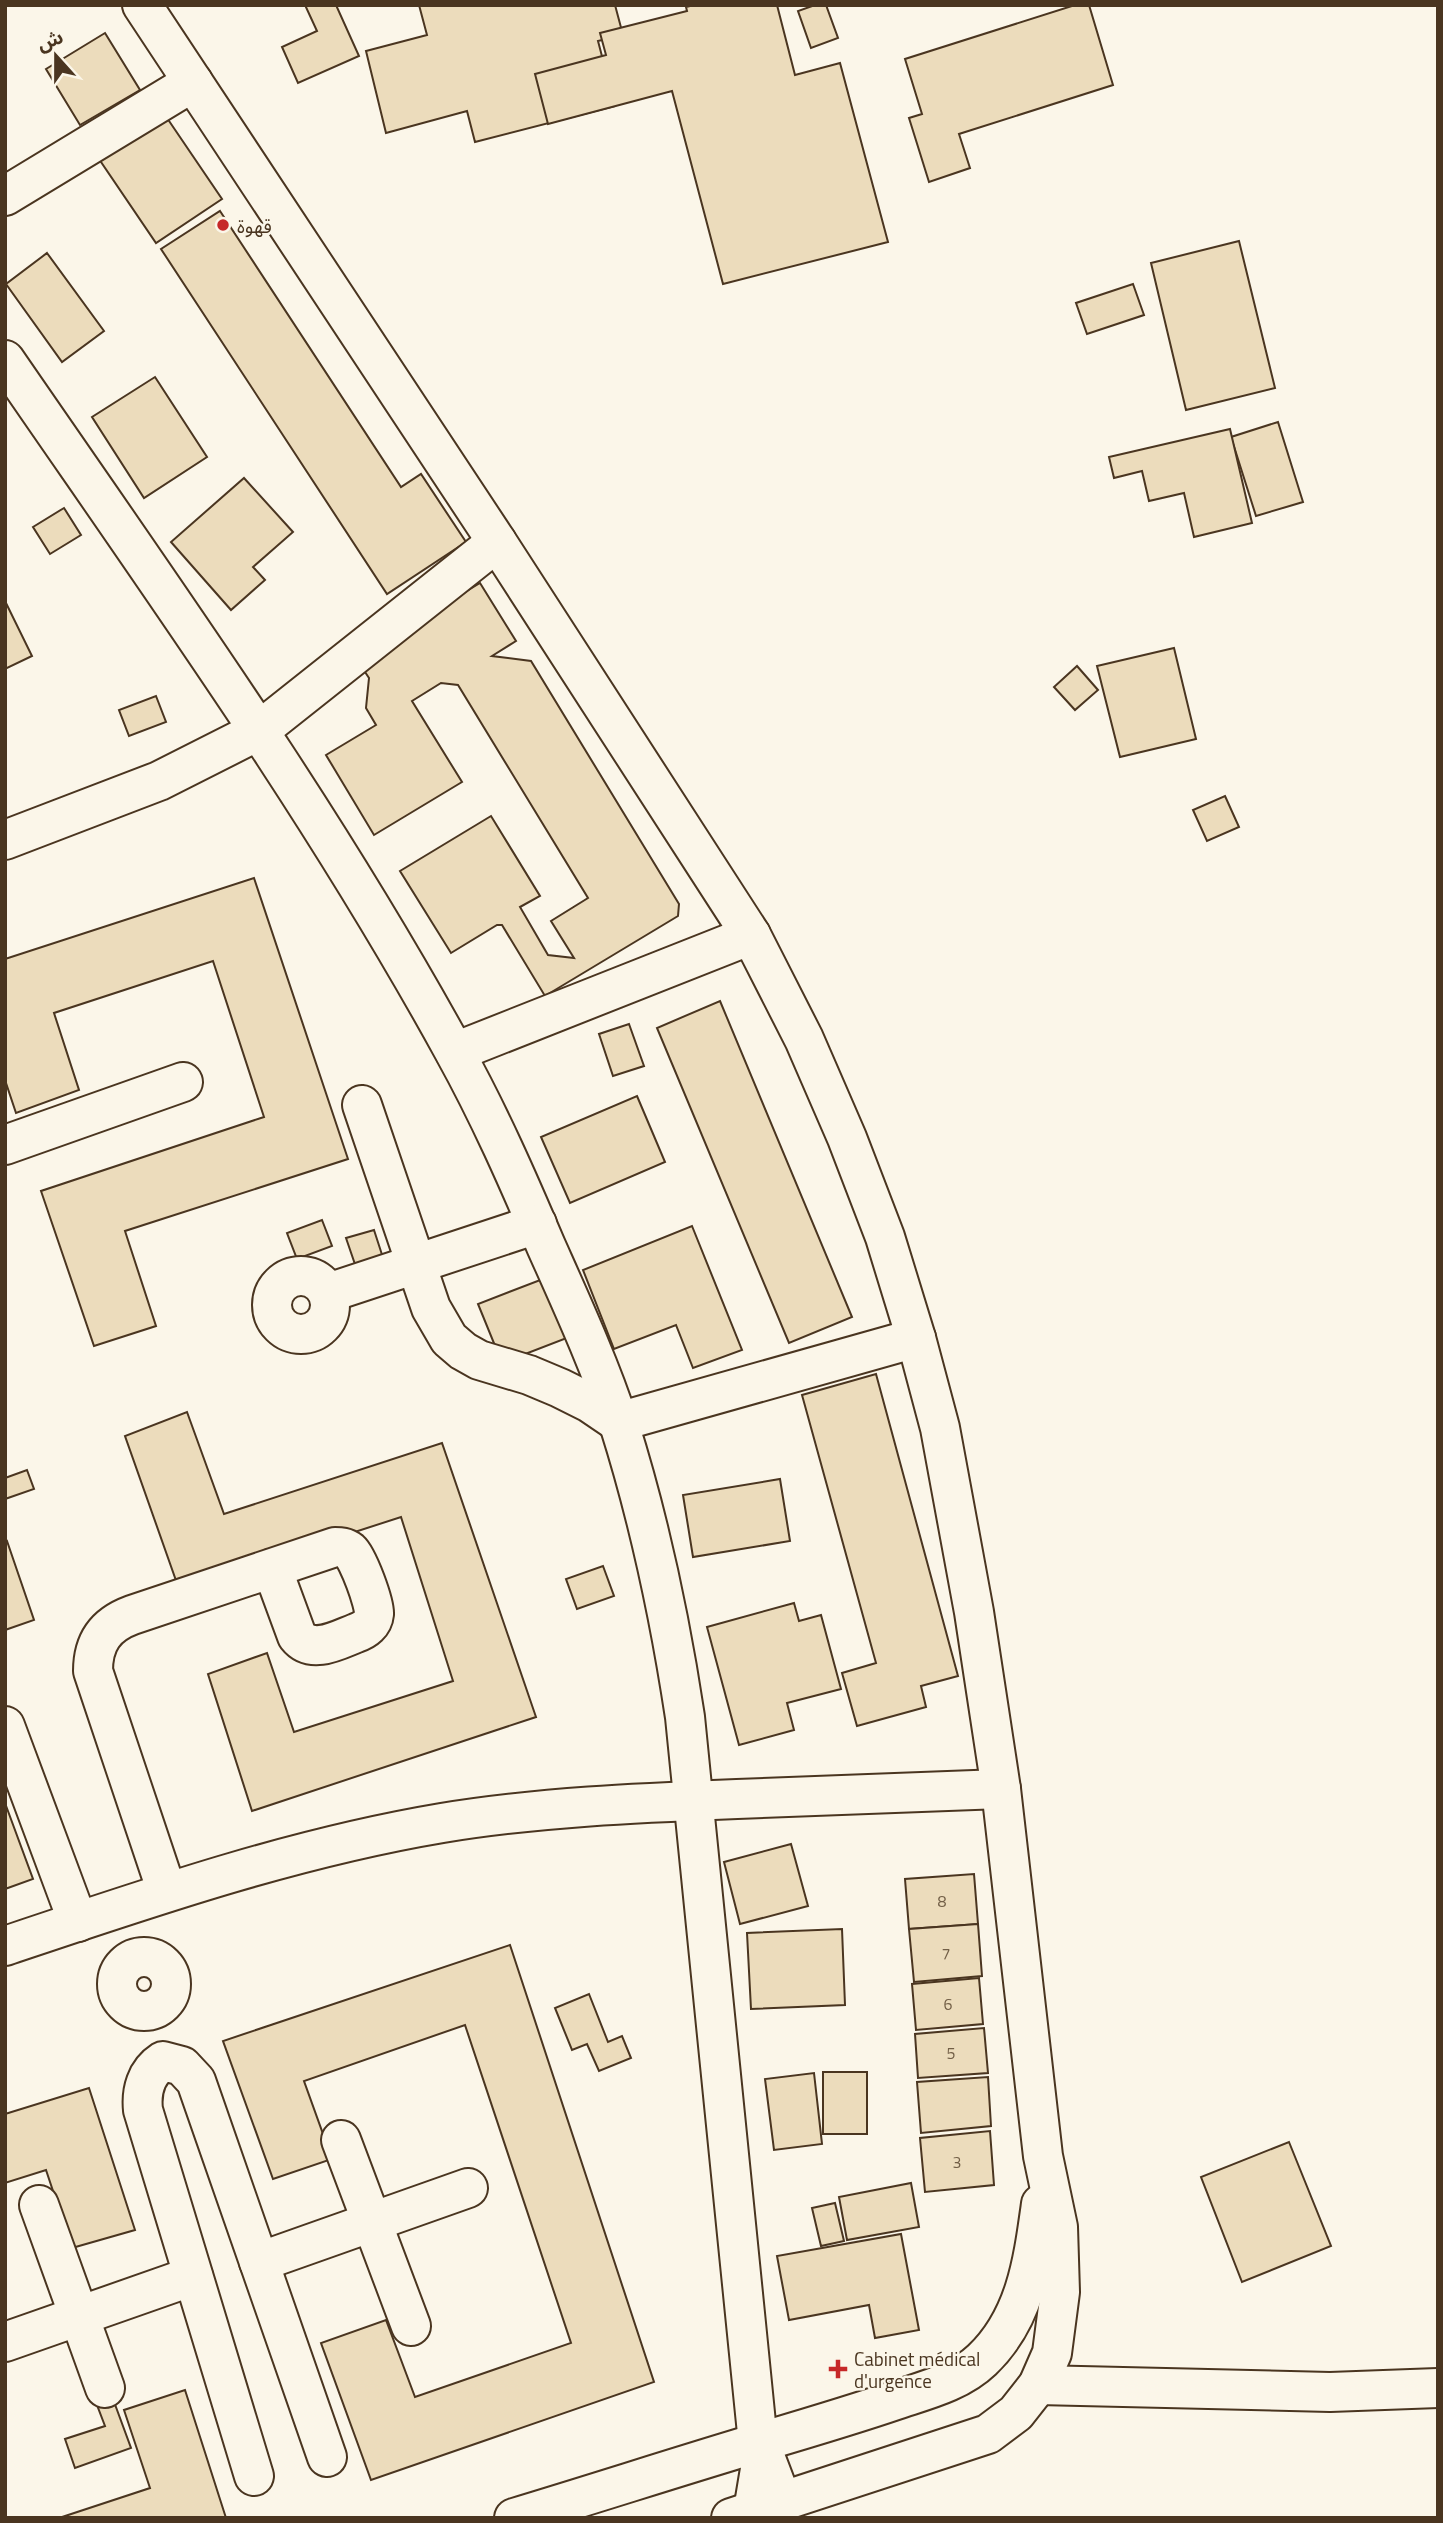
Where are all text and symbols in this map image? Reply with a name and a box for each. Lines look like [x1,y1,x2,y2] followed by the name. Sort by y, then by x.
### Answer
[21,21,91,91] north arrow
[32,21,67,58] text: ش
[237,211,272,240] place label: قهوة
[215,217,231,233] marker: قهوة
[938,1889,947,1913] house number: 8
[942,1941,950,1965] house number: 7
[944,1992,953,2016] house number: 6
[947,2041,956,2065] house number: 5
[953,2150,961,2174] house number: 3
[854,2344,980,2395] place label: Cabinet médical d'urgence
[828,2359,848,2379] marker: Cabinet médical d'urgence

